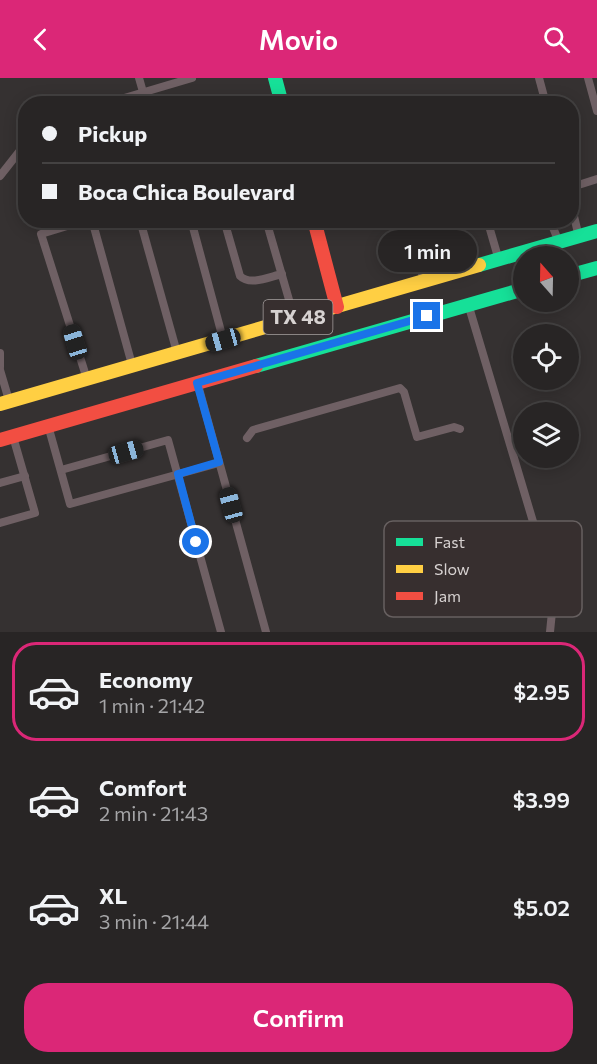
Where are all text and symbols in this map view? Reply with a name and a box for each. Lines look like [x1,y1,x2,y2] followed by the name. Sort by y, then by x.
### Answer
[24,23,57,56] icon: back
[259,23,338,56] text: Movio
[540,23,573,56] icon: search
[78,120,147,147] text: Pickup
[78,178,295,205] text: Boca Chica Boulevard
[378,229,476,271] callout: 1 min
[404,239,451,263] text: 1 min
[513,246,579,312] north arrow
[513,246,579,468] map controls
[264,300,332,334] road number: TX 48
[413,302,440,329] route end
[61,322,89,362] car
[513,324,579,390] button: locate
[203,326,243,354] car
[513,402,579,468] button: layers
[106,438,146,466] car
[218,485,244,525] car
[384,521,582,617] legend
[182,528,209,555] route start
[434,532,465,551] text: Fast
[434,559,470,578] text: Slow
[434,586,461,605] text: Jam
[27,665,81,719] icon: car
[99,666,193,693] text: Economy
[514,678,570,705] text: $2.95
[99,693,205,717] text: 1 min · 21:42
[27,773,81,827] icon: car
[99,774,187,801] text: Comfort
[513,786,570,813] text: $3.99
[99,801,208,825] text: 2 min · 21:43
[27,881,81,935] icon: car
[99,882,127,909] text: XL
[513,894,570,921] text: $5.02
[99,909,209,933] text: 3 min · 21:44
[24,983,573,1052] button: Confirm

